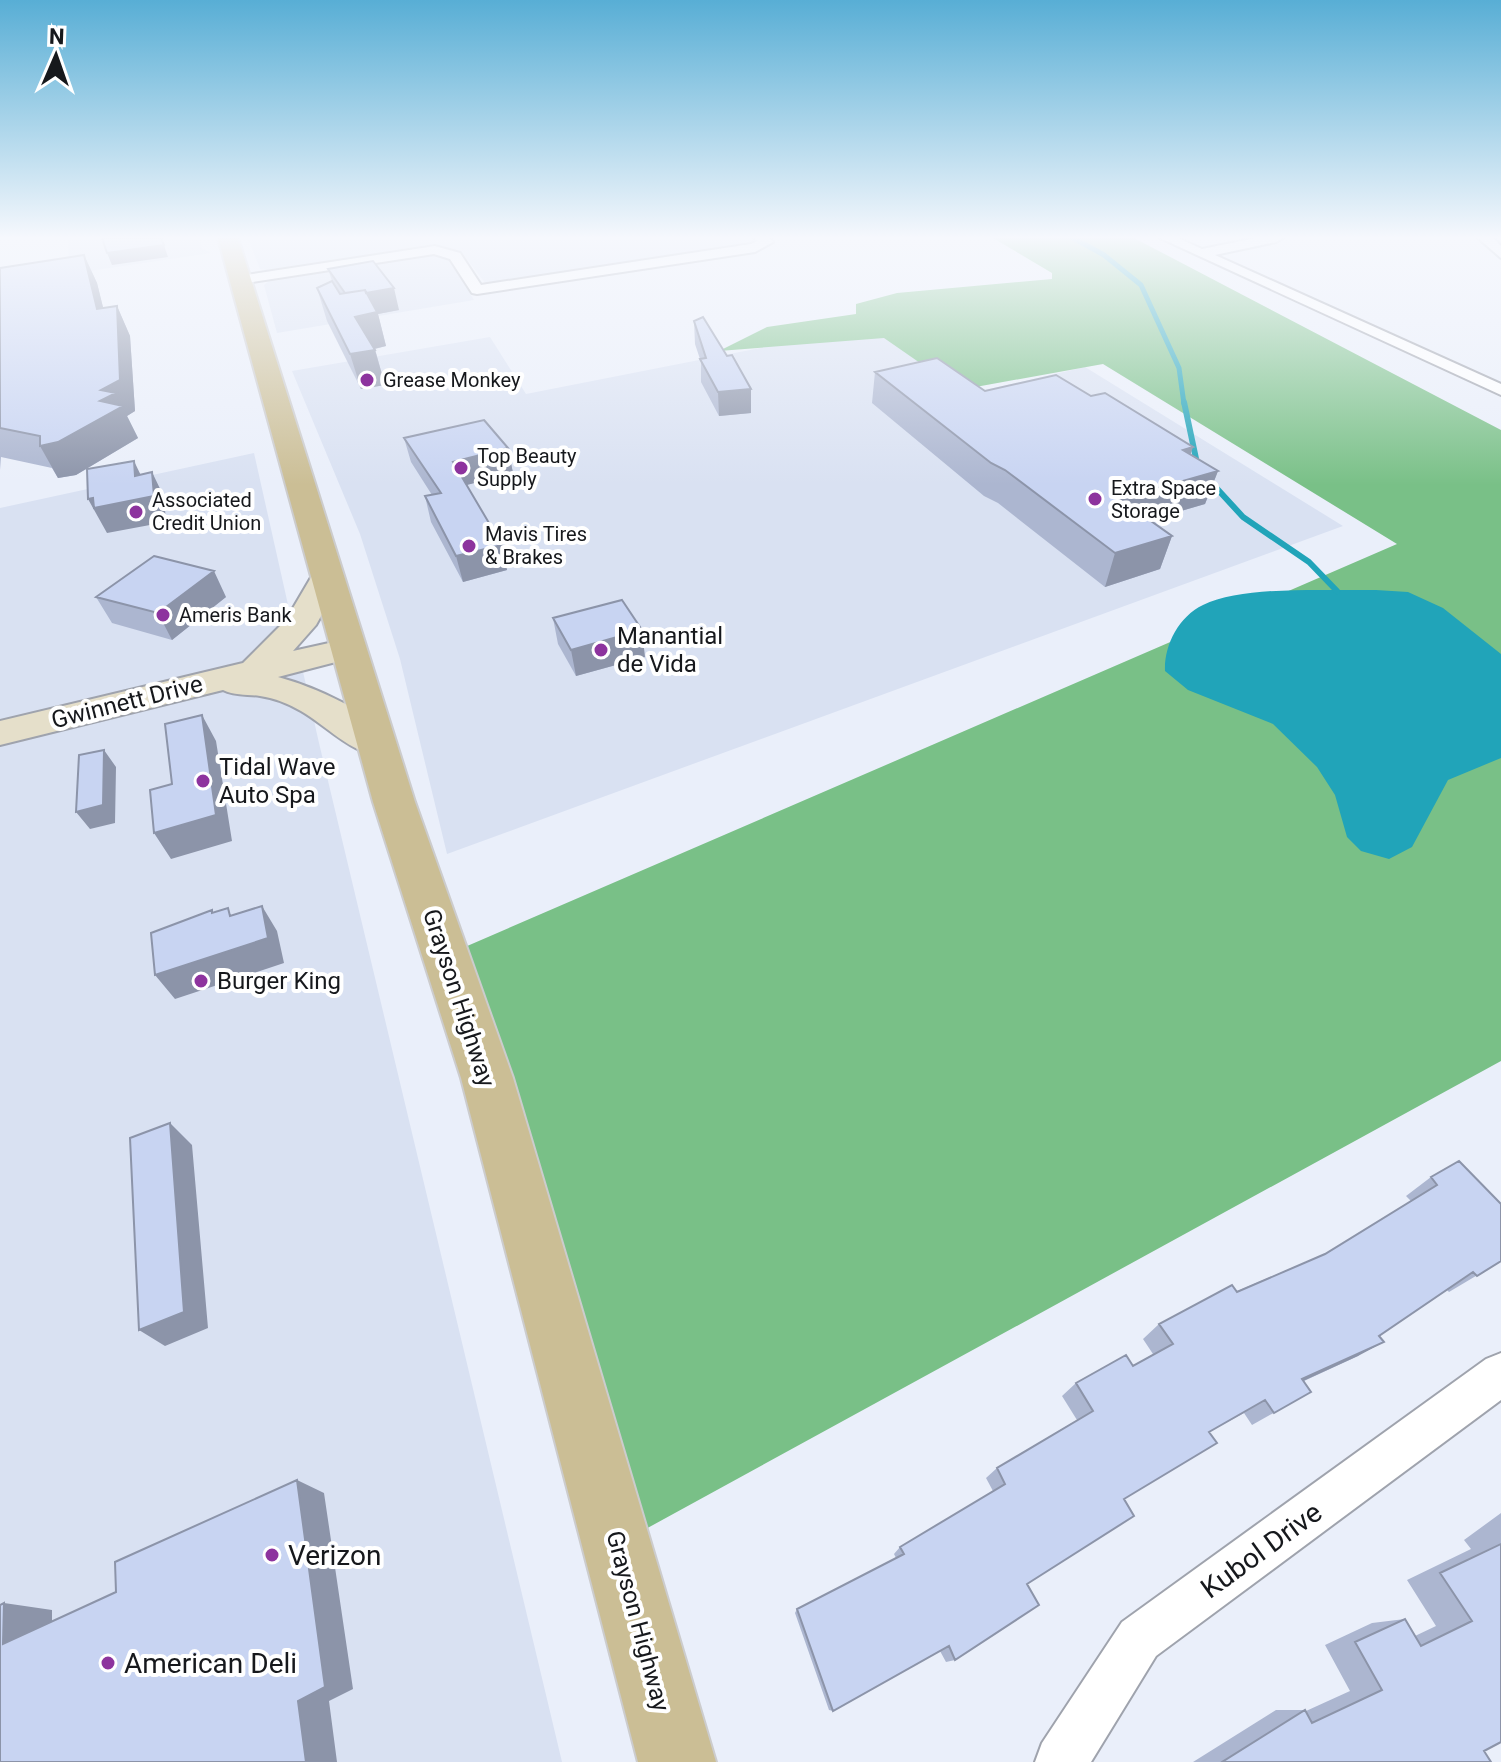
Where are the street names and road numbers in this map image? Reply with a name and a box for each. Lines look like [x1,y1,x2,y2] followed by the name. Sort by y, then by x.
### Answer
[48,670,206,734] street label: Gwinnett Drive
[417,905,501,1091] street label: Grayson Highway
[1195,1496,1328,1605] street label: Kubol Drive
[600,1528,676,1715] street label: Grayson Highway

